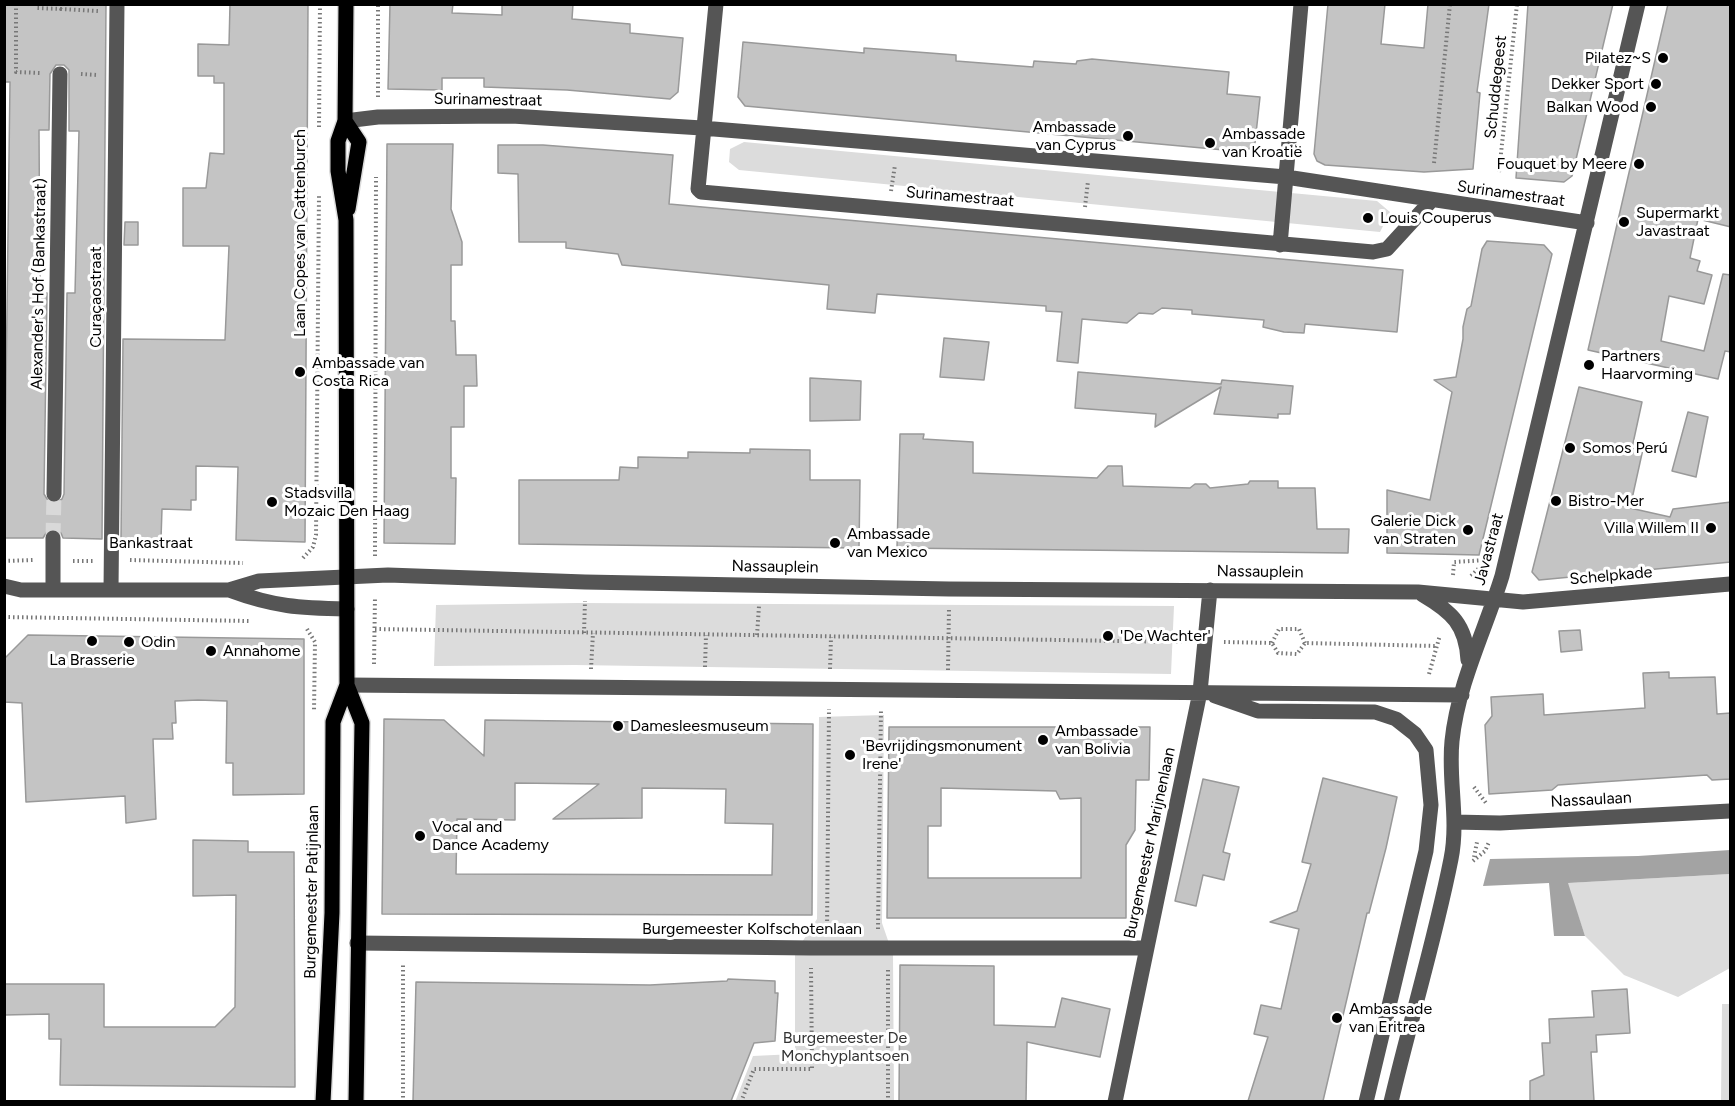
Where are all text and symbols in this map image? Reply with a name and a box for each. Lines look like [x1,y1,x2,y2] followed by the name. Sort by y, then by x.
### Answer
[1481,34,1511,140] street label: Schuddegeest
[1585,48,1651,68] place label: Pilatez~S
[1656,51,1670,65] marker: Pilatez~S
[1551,74,1644,94] place label: Dekker Sport
[1649,77,1663,91] marker: Dekker Sport
[434,89,542,111] street label: Surinamestraat
[1546,97,1639,117] place label: Balkan Wood
[1644,100,1658,114] marker: Balkan Wood
[1033,117,1116,155] place label: Ambassade van Cyprus
[1222,124,1305,162] place label: Ambassade van Kroatië
[290,129,310,337] street label: Laan Copes van Cattenburch
[1121,129,1135,143] marker: Ambassade van Cyprus
[1203,136,1217,150] marker: Ambassade van Kroatië
[1497,154,1627,174] place label: Fouquet by Meere
[1632,157,1646,171] marker: Fouquet by Meere
[1456,177,1566,211] street label: Surinamestraat
[28,178,50,390] street label: Alexander's Hof (Bankastraat)
[905,183,1015,211] street label: Surinamestraat
[1636,203,1719,241] place label: Supermarkt Javastraat
[1380,208,1491,228] place label: Louis Couperus
[1361,211,1375,225] marker: Louis Couperus
[1617,215,1631,229] marker: Supermarkt Javastraat
[86,246,106,348] street label: Curaçaostraat
[1601,346,1693,384] place label: Partners Haarvorming
[312,353,424,391] place label: Ambassade van Costa Rica
[1582,358,1596,372] marker: Partners Haarvorming
[293,365,307,379] marker: Ambassade van Costa Rica
[1582,438,1668,458] place label: Somos Perú
[1563,441,1577,455] marker: Somos Perú
[284,483,410,521] place label: Stadsvilla Mozaic Den Haag
[1568,491,1644,511] place label: Bistro-Mer
[1549,494,1563,508] marker: Bistro-Mer
[265,495,279,509] marker: Stadsvilla Mozaic Den Haag
[1370,511,1456,549] place label: Galerie Dick van Straten
[1470,511,1508,587] street label: Javastraat
[1604,518,1699,538] place label: Villa Willem II
[1704,521,1718,535] marker: Villa Willem II
[1461,523,1475,537] marker: Galerie Dick van Straten
[847,524,930,562] place label: Ambassade van Mexico
[109,533,193,553] street label: Bankastraat
[828,536,842,550] marker: Ambassade van Mexico
[731,557,819,577] street label: Nassauplein
[1216,562,1304,582] street label: Nassauplein
[1569,563,1653,589] street label: Schelpkade
[1120,626,1211,646] place label: 'De Wachter'
[1101,629,1115,643] marker: 'De Wachter'
[141,632,175,652] place label: Odin
[85,634,99,648] marker: La Brasserie
[122,635,136,649] marker: Odin
[223,641,300,661] place label: Annahome
[204,644,218,658] marker: Annahome
[49,650,135,670] place label: La Brasserie
[630,716,769,736] place label: Damesleesmuseum
[611,719,625,733] marker: Damesleesmuseum
[1055,721,1138,759] place label: Ambassade van Bolivia
[1036,733,1050,747] marker: Ambassade van Bolivia
[862,736,1022,774] place label: 'Bevrijdingsmonument Irene'
[1120,745,1180,941] street label: Burgemeester Marijnenlaan
[843,748,857,762] marker: 'Bevrijdingsmonument Irene'
[1550,788,1632,812] street label: Nassaulaan
[301,805,323,979] street label: Burgemeester Patijnlaan
[432,817,549,855] place label: Vocal and Dance Academy
[413,829,427,843] marker: Vocal and Dance Academy
[642,919,862,939] street label: Burgemeester Kolfschotenlaan
[1349,999,1432,1037] place label: Ambassade van Eritrea
[1330,1011,1344,1025] marker: Ambassade van Eritrea
[781,1028,909,1066] park label: Burgemeester De Monchyplantsoen

